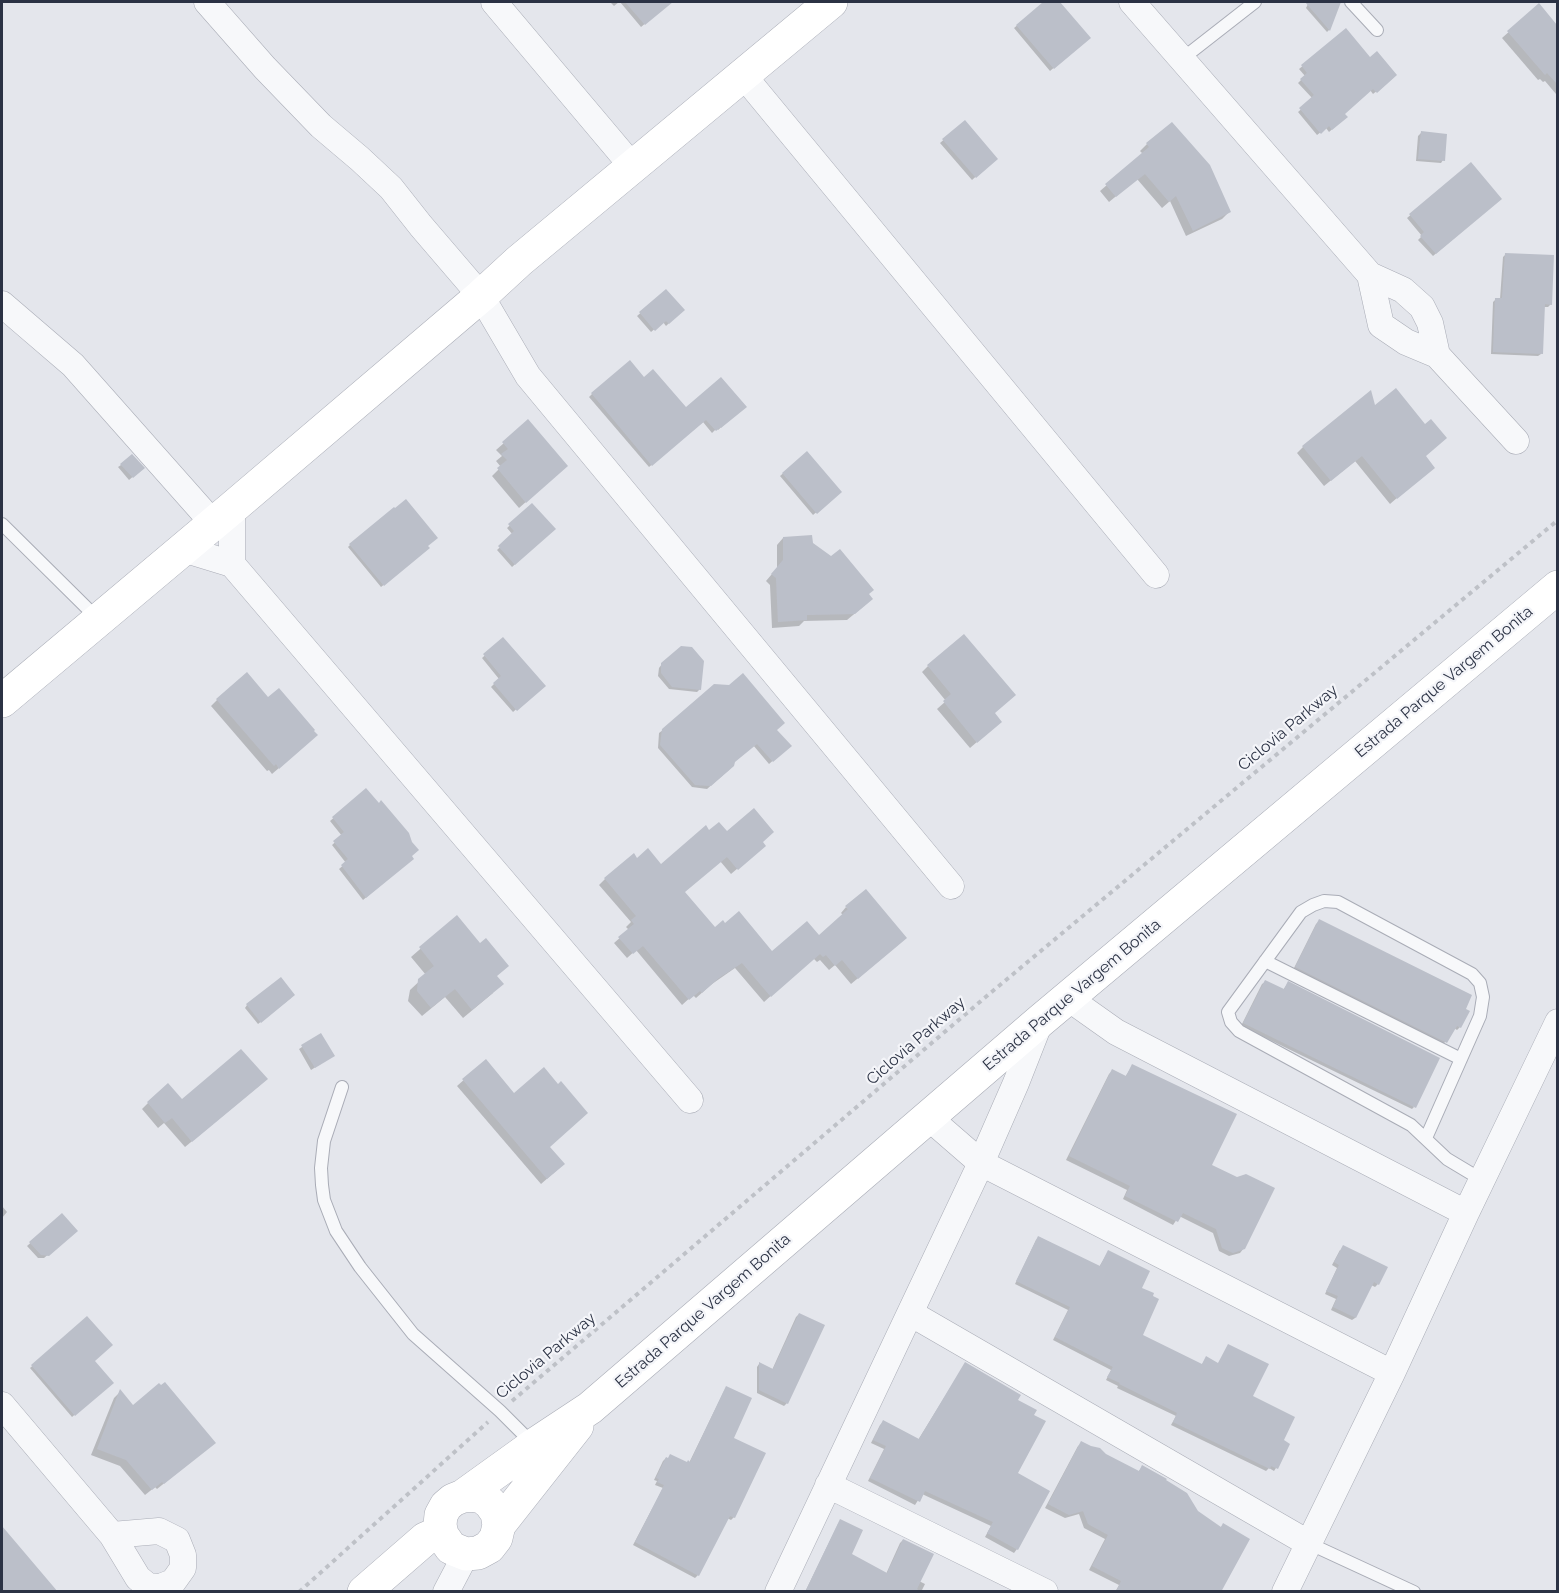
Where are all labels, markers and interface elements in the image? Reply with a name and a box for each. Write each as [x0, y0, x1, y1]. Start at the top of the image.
street label: Estrada Parque Vargem Bonita [1351, 602, 1537, 762]
street label: Ciclovia Parkway [1234, 681, 1342, 775]
street label: Estrada Parque Vargem Bonita [979, 915, 1165, 1075]
street label: Ciclovia Parkway [863, 993, 969, 1089]
street label: Estrada Parque Vargem Bonita [611, 1230, 795, 1392]
street label: Ciclovia Parkway [492, 1309, 600, 1403]

